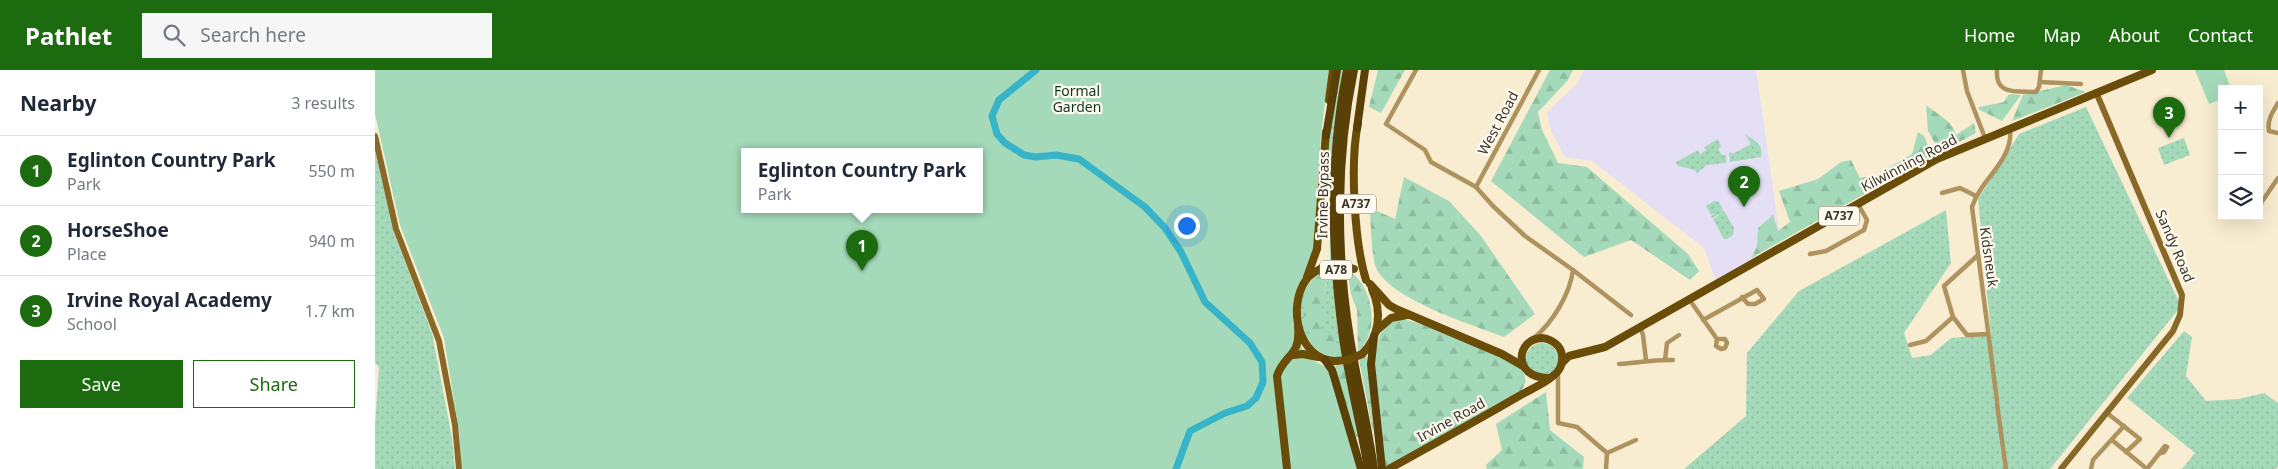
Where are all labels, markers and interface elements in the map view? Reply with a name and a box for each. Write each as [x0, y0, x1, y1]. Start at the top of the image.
search box [142, 13, 492, 58]
text: Pathlet [25, 19, 112, 52]
icon: search [160, 21, 188, 49]
text: Search here [200, 22, 306, 48]
text: Home [1964, 23, 2015, 47]
text: Map [2043, 23, 2081, 47]
text: About [2109, 23, 2160, 47]
text: Contact [2188, 23, 2253, 47]
park label: Formal Garden [1053, 81, 1101, 116]
map controls [2218, 85, 2263, 220]
button: + [2218, 85, 2263, 130]
street label: West Road [1473, 88, 1522, 158]
text: Nearby [20, 89, 96, 117]
text: 3 results [291, 92, 355, 114]
pin: 3 [2153, 97, 2185, 138]
street label: Kilwinning Road [1858, 129, 1960, 196]
button: − [2218, 130, 2263, 175]
text: Eglinton Country Park [67, 147, 276, 173]
popup [741, 148, 983, 213]
street label: Irvine Bypass [1312, 151, 1333, 239]
text: Eglinton Country Park [758, 157, 966, 183]
text: 1 [31, 160, 41, 182]
text: 550 m [308, 160, 355, 182]
pin: 2 [1728, 166, 1760, 207]
text: Park [67, 173, 101, 195]
button: layers [2218, 175, 2263, 220]
text: Park [758, 183, 792, 205]
road number: A737 [1336, 195, 1376, 214]
road number: A737 [1819, 206, 1859, 226]
street label: Sandy Road [2152, 207, 2199, 285]
your location [1174, 213, 1200, 239]
text: HorseShoe [67, 217, 169, 243]
street label: Kidsneuk [1976, 226, 2003, 289]
text: 2 [31, 230, 41, 252]
text: 940 m [308, 230, 355, 252]
pin: 1 [846, 230, 878, 271]
text: Place [67, 243, 107, 265]
road number: A78 [1320, 260, 1352, 280]
text: Irvine Royal Academy [67, 287, 272, 313]
text: 3 [31, 300, 41, 322]
text: 1.7 km [305, 300, 355, 322]
text: School [67, 313, 117, 335]
button: Save [20, 360, 183, 408]
button: Share [193, 360, 355, 408]
street label: Irvine Road [1413, 393, 1488, 446]

